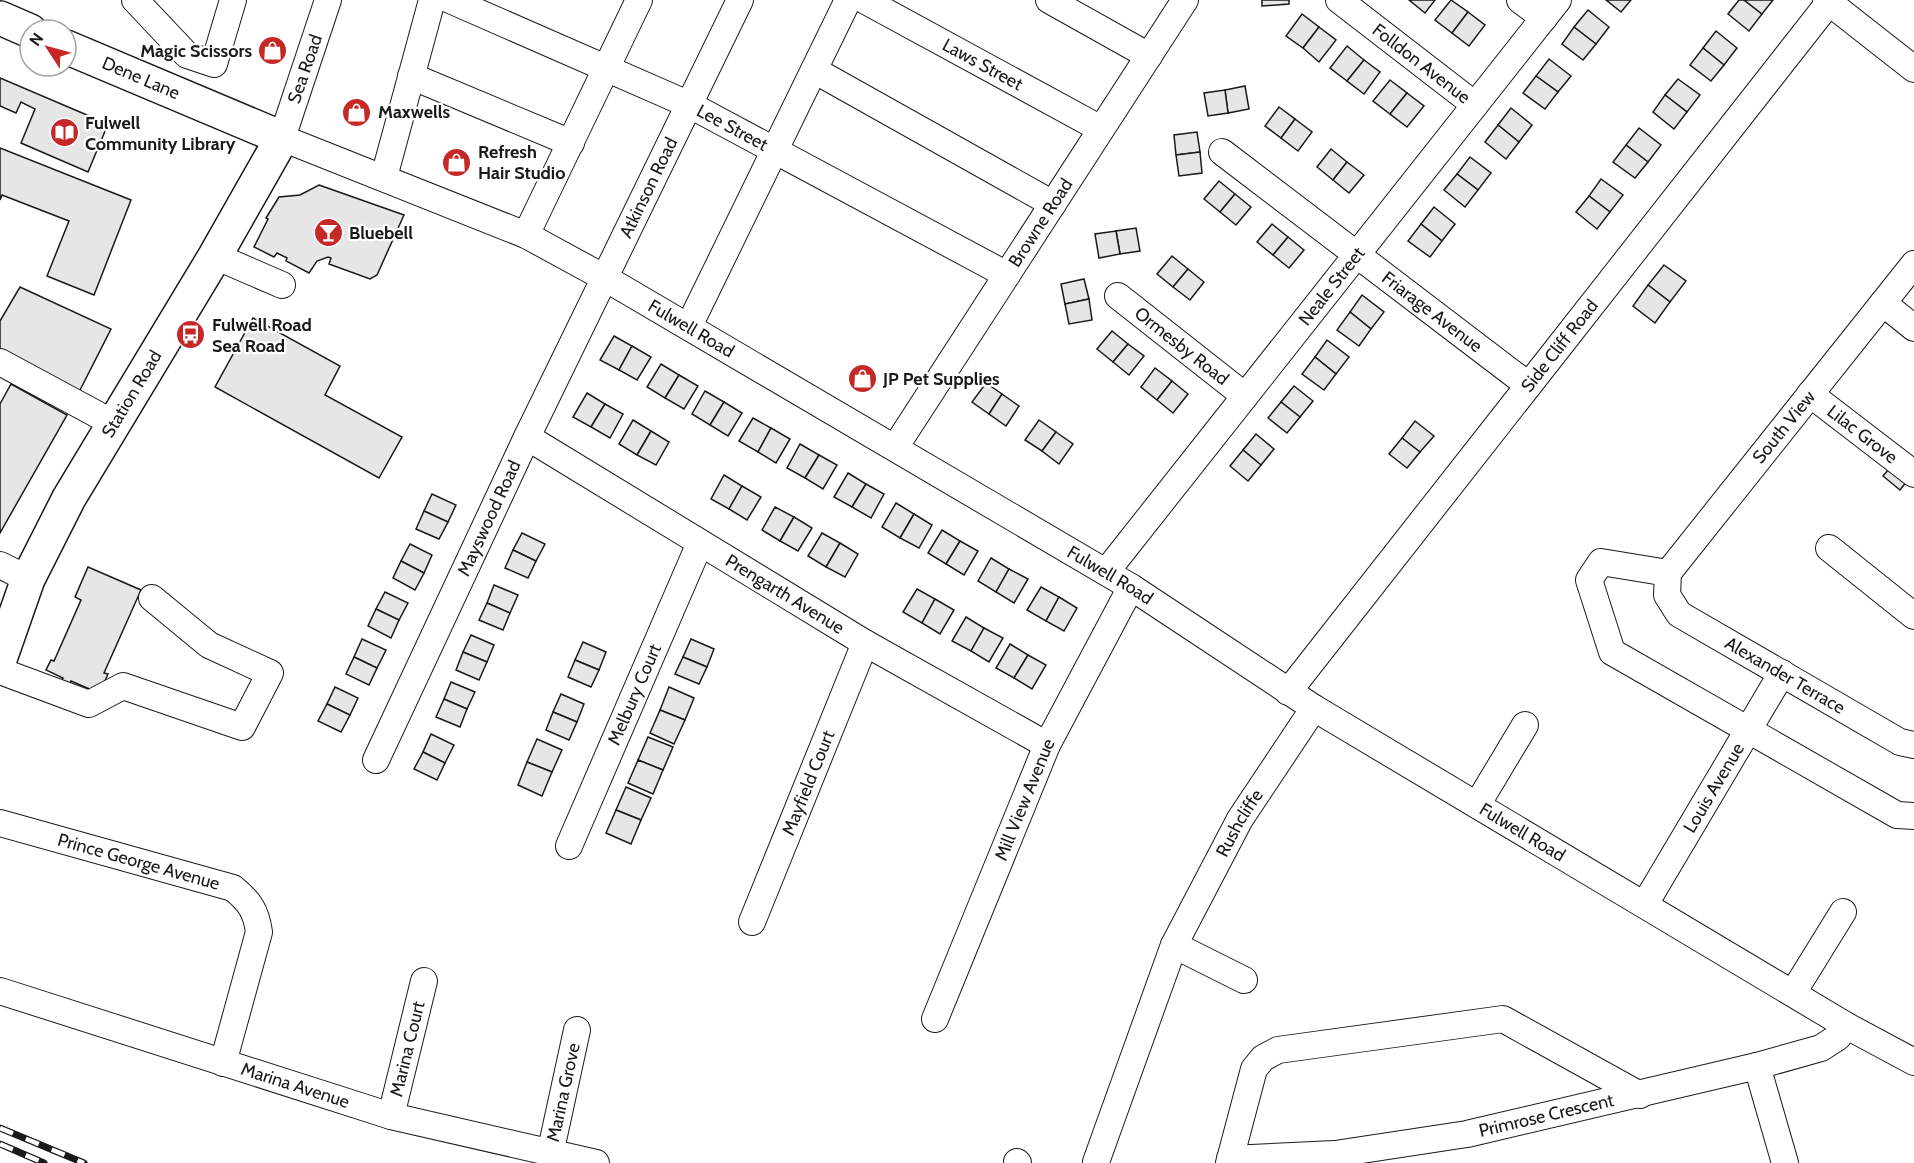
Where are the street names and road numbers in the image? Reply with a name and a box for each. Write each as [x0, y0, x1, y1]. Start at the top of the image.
street label: Folldon Avenue [1368, 19, 1475, 108]
street label: Sea Road [283, 32, 327, 106]
street label: Laws Street [939, 34, 1027, 95]
street label: Dene Lane [99, 52, 183, 104]
street label: Lee Street [693, 100, 772, 156]
street label: Atkinson Road [615, 134, 682, 242]
street label: Browne Road [1004, 174, 1077, 271]
street label: Neale Street [1294, 243, 1369, 330]
street label: Friarage Avenue [1378, 267, 1487, 357]
street label: Fulwell Road [644, 295, 738, 362]
street label: Side Cliff Road [1516, 295, 1603, 397]
street label: Ormesby Road [1130, 302, 1233, 390]
street label: Station Road [97, 346, 166, 442]
street label: South View [1748, 386, 1820, 468]
street label: Lilac Grove [1823, 400, 1902, 468]
street label: Mayswood Road [453, 457, 526, 579]
street label: Fulwell Road [1063, 541, 1157, 609]
street label: Prengarth Avenue [721, 550, 848, 639]
street label: Alexander Terrace [1721, 632, 1849, 719]
street label: Melbury Court [603, 641, 666, 749]
street label: Mayfield Court [777, 727, 839, 839]
street label: Mill View Avenue [990, 735, 1060, 864]
street label: Louis Avenue [1679, 739, 1749, 837]
street label: Rushcliffe [1211, 785, 1268, 861]
street label: Fulwell Road [1475, 798, 1569, 866]
street label: Prince George Avenue [55, 829, 222, 895]
street label: Marina Court [385, 999, 430, 1099]
street label: Marina Grove [542, 1041, 585, 1144]
street label: Marina Avenue [238, 1058, 352, 1113]
street label: Primrose Crescent [1477, 1089, 1616, 1142]

